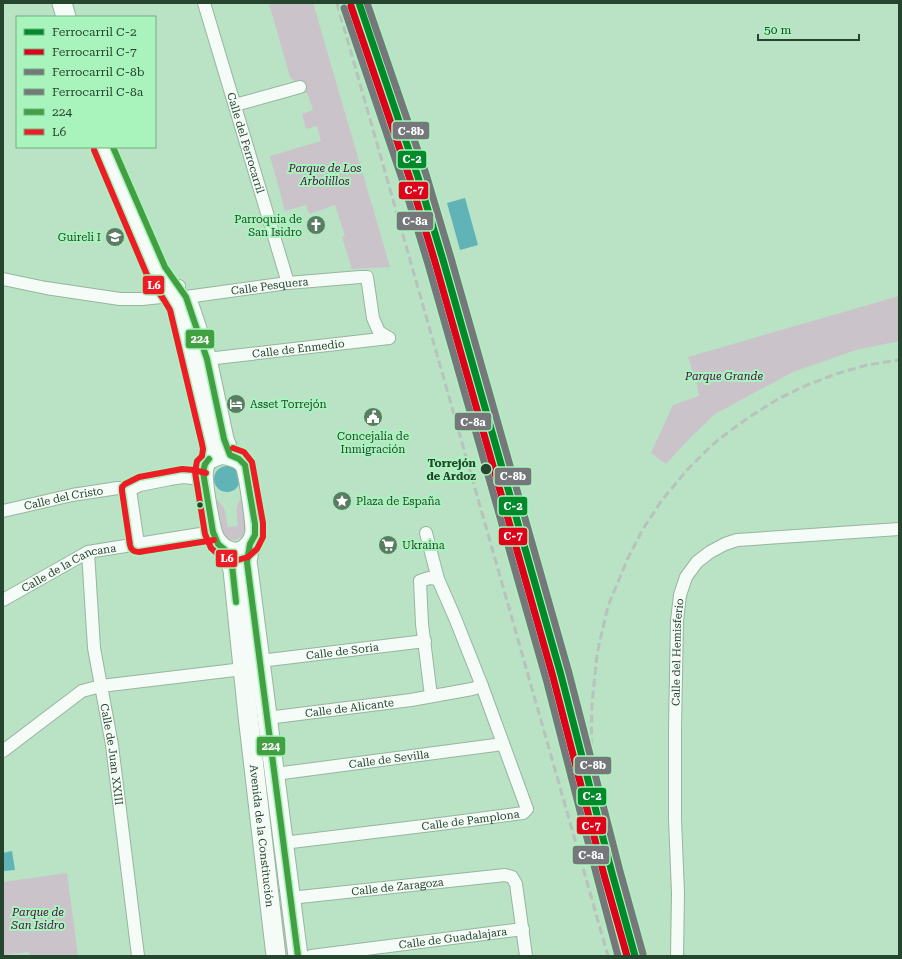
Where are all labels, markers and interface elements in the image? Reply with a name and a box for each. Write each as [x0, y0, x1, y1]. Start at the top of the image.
legend [16, 16, 156, 148]
scale bar [758, 16, 859, 42]
text: 50 m [764, 23, 791, 37]
text: Ferrocarril C-2 [52, 25, 137, 39]
text: Ferrocarril C-7 [52, 45, 137, 59]
text: Ferrocarril C-8b [52, 65, 145, 79]
text: Ferrocarril C-8a [52, 85, 144, 99]
street label: Calle del Ferrocarril [224, 91, 267, 196]
text: 224 [52, 105, 72, 119]
line badge: C-8b [392, 121, 430, 140]
text: L6 [52, 125, 66, 139]
text: C-8b [398, 125, 424, 138]
line badge: C-2 [397, 150, 427, 169]
text: C-2 [402, 153, 422, 166]
park label: Parque de Los Arbolillos [288, 162, 362, 188]
line badge: C-7 [398, 181, 429, 200]
text: C-7 [404, 184, 424, 197]
line badge: C-8a [396, 211, 434, 231]
place label: Parroquia de San Isidro [234, 213, 302, 239]
church icon: Parroquia de San Isidro [305, 214, 327, 236]
text: C-8a [402, 215, 428, 228]
school or university icon: Guireli I [104, 226, 126, 248]
place label: Guireli I [58, 231, 101, 244]
line badge: L6 [142, 275, 165, 295]
street label: Calle Pesquera [230, 275, 309, 298]
text: L6 [147, 279, 161, 292]
line badge: 224 [185, 329, 215, 349]
text: 224 [191, 333, 210, 346]
street label: Calle de Enmedio [251, 337, 346, 361]
park label: Parque Grande [684, 370, 763, 383]
hotel icon: Asset Torrejón [225, 393, 247, 415]
place label: Asset Torrejón [250, 398, 327, 411]
public building icon: Concejalía de Inmigración [362, 406, 384, 428]
line badge: C-8a [454, 412, 492, 431]
text: C-8a [460, 416, 486, 429]
place label: Concejalía de Inmigración [337, 430, 409, 456]
place label: Torrejón de Ardoz [426, 457, 477, 483]
marker: Torrejón de Ardoz [479, 462, 493, 476]
line badge: C-8b [494, 467, 532, 486]
text: C-8b [500, 470, 526, 483]
street label: Calle del Cristo [23, 484, 104, 513]
place icon: Plaza de España [331, 490, 353, 512]
place label: Plaza de España [356, 495, 441, 508]
line badge: C-2 [498, 496, 528, 516]
unlabelled marker [195, 500, 205, 510]
text: C-2 [503, 500, 523, 513]
line badge: C-7 [498, 527, 528, 546]
text: C-7 [503, 530, 523, 543]
supermarket icon: Ukraina [377, 534, 399, 556]
place label: Ukraina [402, 539, 445, 552]
street label: Calle de la Cancana [19, 542, 117, 595]
line badge: L6 [215, 549, 238, 568]
text: L6 [220, 552, 234, 565]
street label: Calle del Hemisferio [669, 597, 687, 706]
street label: Calle de Soria [305, 641, 380, 662]
street label: Calle de Alicante [304, 696, 395, 720]
street label: Calle de Juan XXIII [97, 702, 125, 806]
line badge: 224 [256, 736, 286, 756]
text: 224 [262, 740, 281, 753]
street label: Calle de Sevilla [348, 748, 430, 771]
line badge: C-8b [574, 756, 612, 775]
text: C-8b [580, 759, 606, 772]
street label: Avenida de la Constitución [247, 764, 276, 908]
line badge: C-2 [577, 787, 607, 806]
text: C-2 [582, 790, 602, 803]
street label: Calle de Pamplona [421, 808, 520, 833]
line badge: C-7 [576, 816, 607, 835]
text: C-7 [581, 820, 601, 833]
line badge: C-8a [572, 845, 610, 865]
text: C-8a [578, 849, 604, 862]
street label: Calle de Zaragoza [351, 876, 444, 898]
park label: Parque de San Isidro [10, 906, 65, 932]
street label: Calle de Guadalajara [398, 925, 508, 952]

